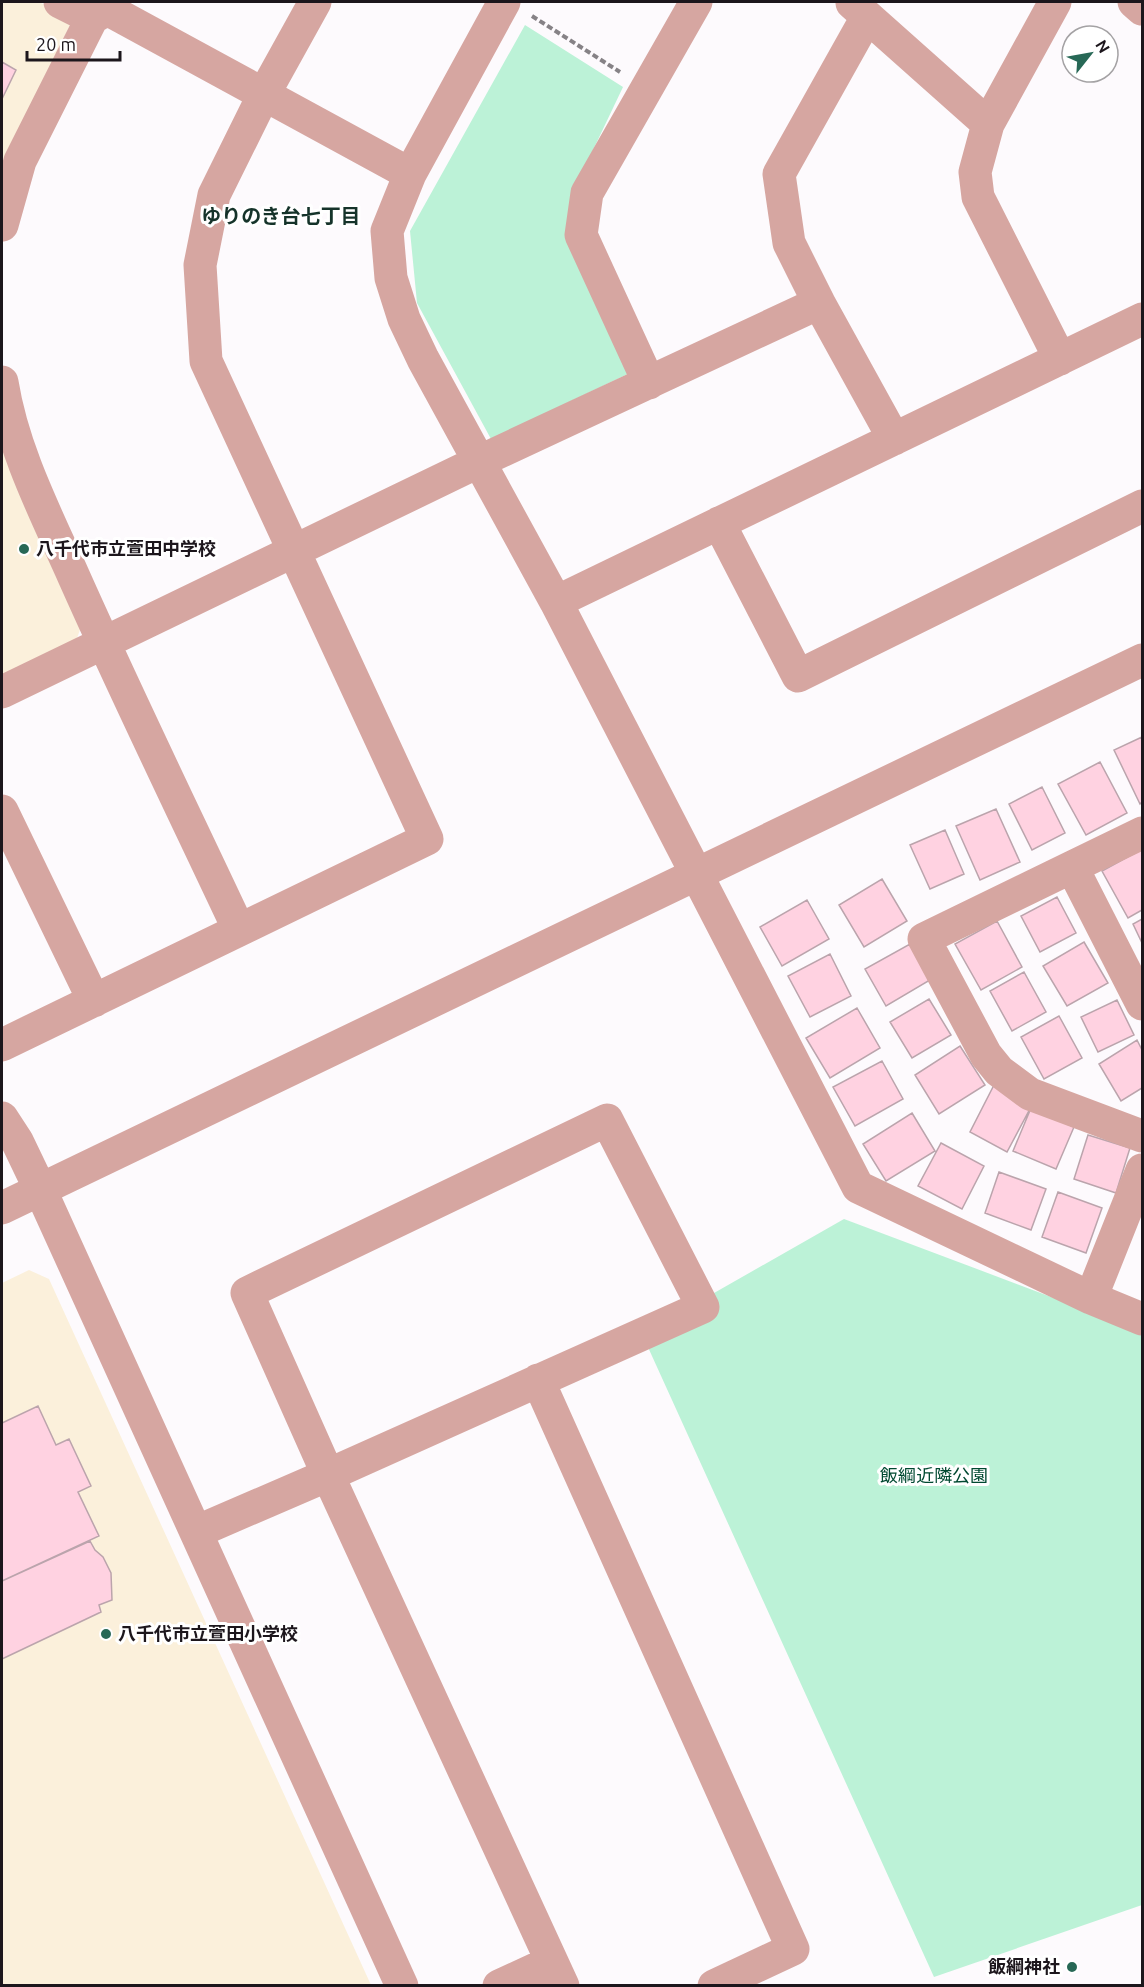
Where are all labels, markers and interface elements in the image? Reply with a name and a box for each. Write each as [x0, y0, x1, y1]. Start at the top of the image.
scale bar [27, 24, 120, 62]
north arrow [1060, 24, 1120, 84]
text: 20 m [36, 34, 76, 54]
text: N [1092, 37, 1114, 56]
district label: ゆりのき台七丁目 [201, 204, 361, 227]
place label: 八千代市立萱田中学校 [36, 538, 216, 558]
marker: 八千代市立萱田中学校 [17, 542, 31, 556]
park label: 飯綱近隣公園 [880, 1465, 988, 1485]
place label: 八千代市立萱田小学校 [118, 1623, 298, 1643]
marker: 八千代市立萱田小学校 [99, 1627, 113, 1641]
place label: 飯綱神社 [988, 1956, 1060, 1976]
marker: 飯綱神社 [1065, 1960, 1079, 1974]

